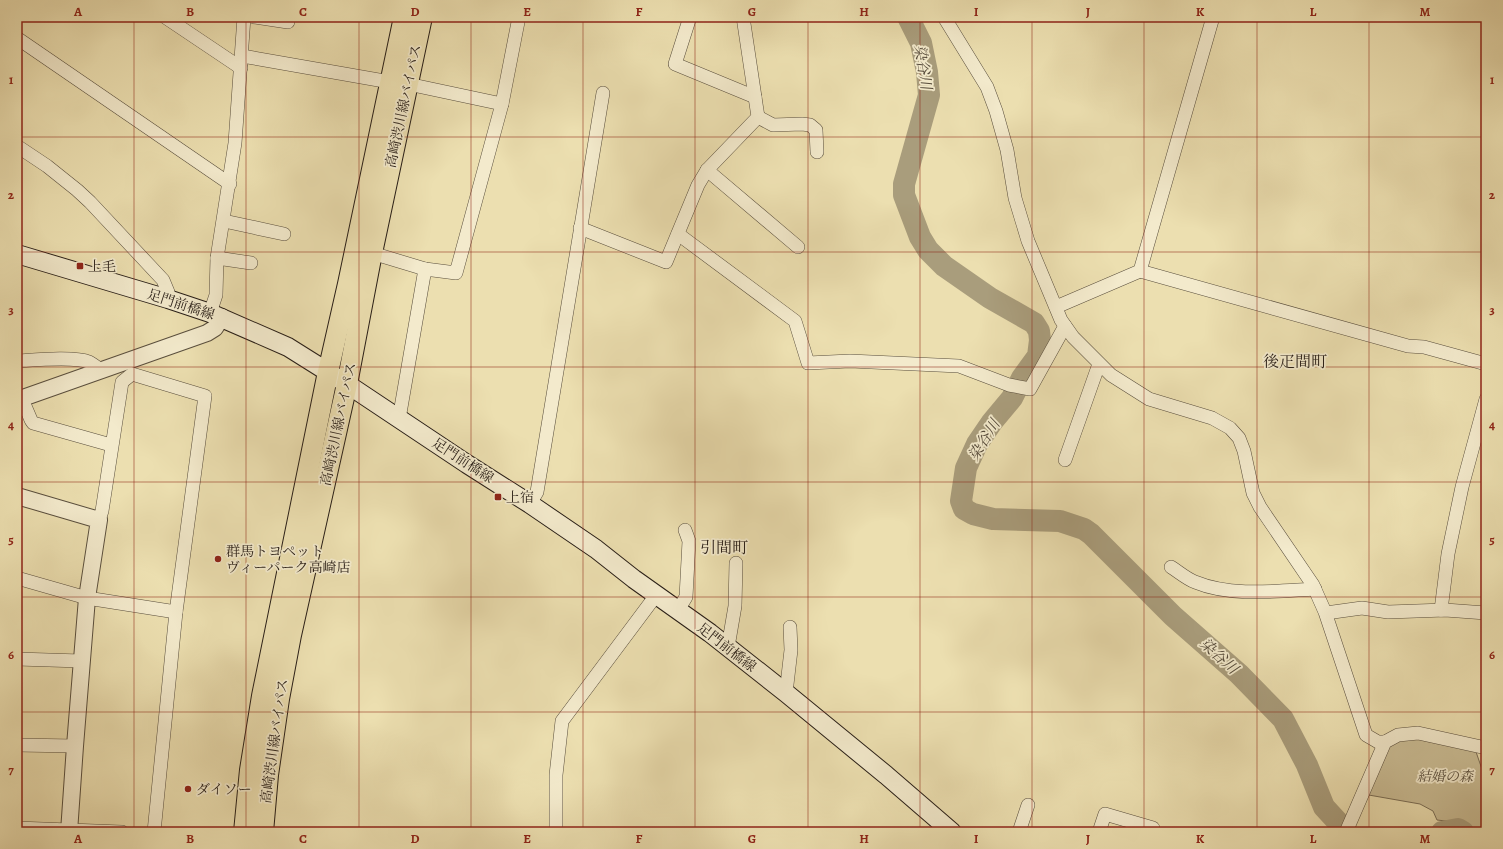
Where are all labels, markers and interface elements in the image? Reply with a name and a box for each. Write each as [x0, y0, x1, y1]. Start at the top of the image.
text: A [73, 3, 83, 20]
text: B [186, 3, 194, 20]
text: C [299, 3, 307, 20]
text: D [410, 3, 420, 20]
text: E [523, 3, 531, 20]
text: F [636, 3, 643, 20]
text: G [748, 3, 756, 20]
text: H [859, 3, 869, 20]
text: I [974, 3, 979, 20]
text: J [1086, 3, 1090, 20]
text: K [1196, 3, 1205, 20]
text: L [1310, 3, 1317, 20]
text: M [1420, 3, 1431, 20]
street label: 高崎渋川線バイパス [381, 43, 426, 170]
water label: 染谷川 [910, 43, 937, 93]
text: 1 [9, 71, 14, 88]
text: 1 [1490, 71, 1495, 88]
text: 2 [8, 186, 15, 203]
text: 2 [1489, 186, 1496, 203]
place label: 上毛 [88, 257, 116, 276]
marker: 上毛 [75, 261, 85, 271]
street label: 足門前橋線 [145, 285, 217, 324]
text: 3 [8, 301, 14, 318]
text: 3 [1489, 301, 1495, 318]
district label: 後疋間町 [1263, 351, 1327, 373]
street label: 高崎渋川線バイパス [316, 361, 361, 488]
water label: 染谷川 [964, 414, 1005, 464]
text: 4 [8, 416, 14, 433]
text: 4 [1489, 416, 1495, 433]
street label: 足門前橋線 [428, 433, 497, 487]
place label: 上宿 [506, 488, 534, 507]
marker: 上宿 [493, 492, 503, 502]
text: 5 [8, 531, 14, 548]
text: 5 [1489, 531, 1495, 548]
district label: 引間町 [700, 537, 748, 559]
place label: 群馬トヨペット ヴィーパーク高崎店 [226, 542, 350, 577]
marker: 群馬トヨペット ヴィーパーク高崎店 [213, 554, 223, 564]
street label: 足門前橋線 [693, 618, 760, 676]
water label: 染谷川 [1196, 634, 1244, 680]
text: 6 [8, 646, 14, 663]
text: 6 [1489, 646, 1495, 663]
street label: 高崎渋川線バイパス [256, 677, 293, 805]
text: 7 [8, 761, 14, 778]
text: 7 [1489, 761, 1495, 778]
park label: 結婚の森 [1417, 767, 1475, 786]
place label: ダイソー [196, 780, 252, 799]
marker: ダイソー [183, 784, 193, 794]
text: A [73, 830, 83, 847]
text: B [186, 830, 194, 847]
text: C [299, 830, 307, 847]
text: D [410, 830, 420, 847]
text: E [523, 830, 531, 847]
text: F [636, 830, 643, 847]
text: G [748, 830, 756, 847]
text: H [859, 830, 869, 847]
text: I [974, 830, 979, 847]
text: J [1086, 830, 1090, 847]
text: K [1196, 830, 1205, 847]
text: L [1310, 830, 1317, 847]
text: M [1420, 830, 1431, 847]

